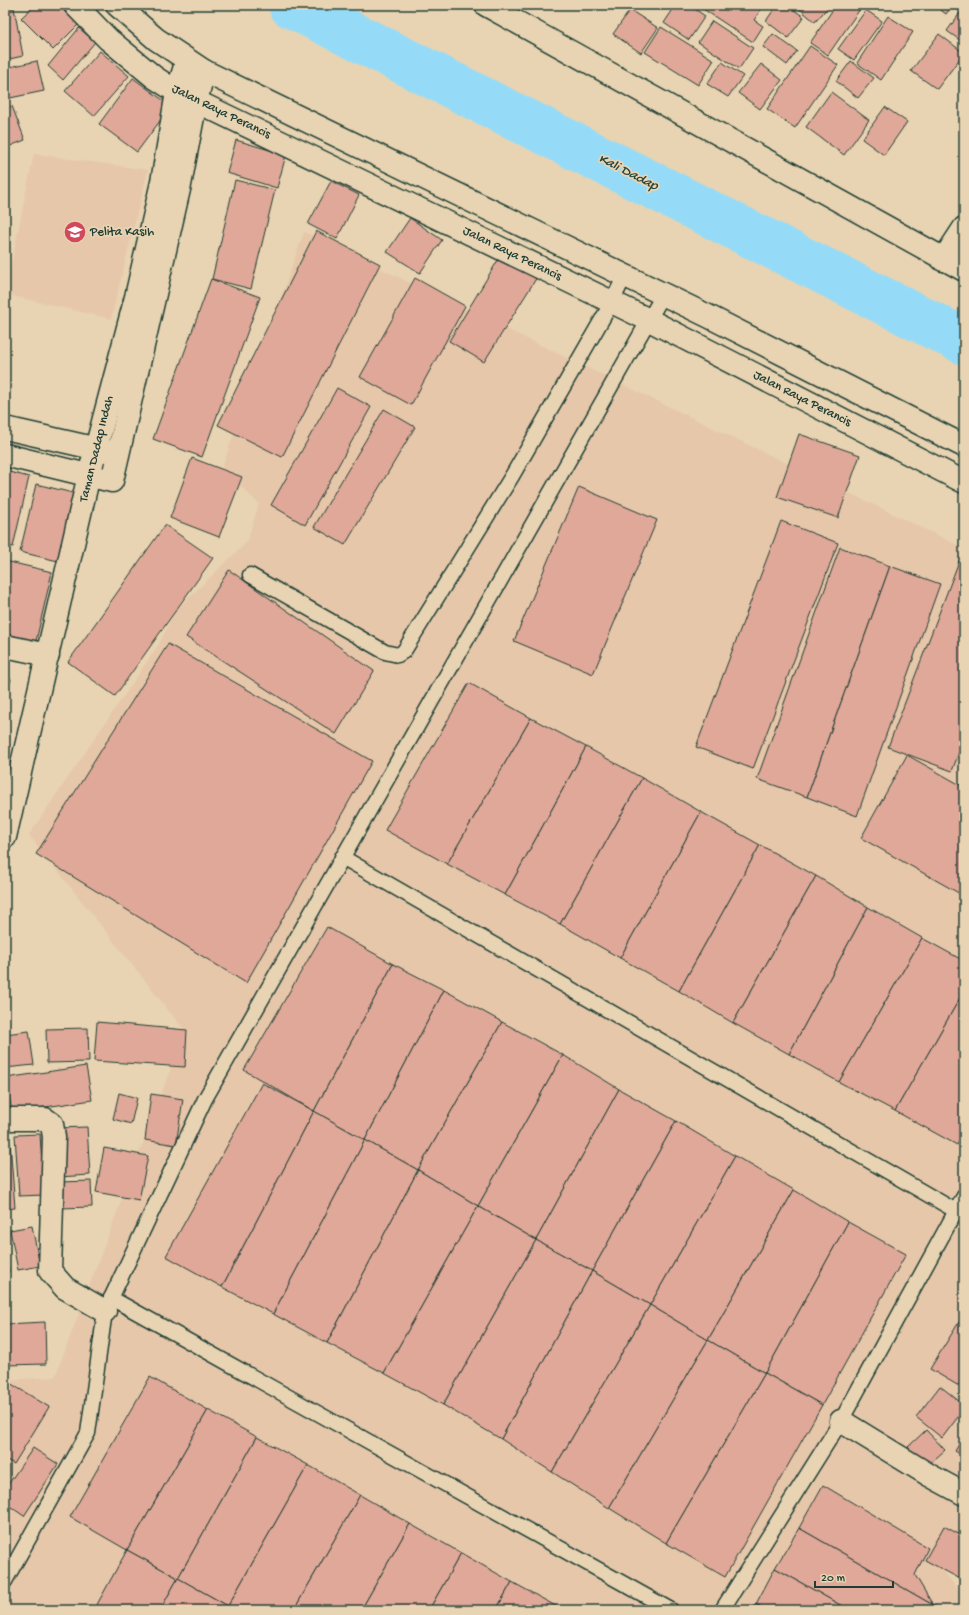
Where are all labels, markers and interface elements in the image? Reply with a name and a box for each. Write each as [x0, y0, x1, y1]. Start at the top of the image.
street label: Jalan Raya Perancis [169, 82, 274, 143]
water label: Kali Dadap [595, 151, 662, 196]
school or university icon: Pelita Kasih [62, 219, 88, 245]
street label: Jalan Raya Perancis [460, 224, 565, 285]
place label: Pelita Kasih [89, 225, 154, 240]
street label: Jalan Raya Perancis [750, 368, 855, 431]
street label: Taman Dadap Indah [76, 394, 117, 505]
scale bar [815, 1563, 893, 1589]
text: 20 m [821, 1572, 846, 1586]

